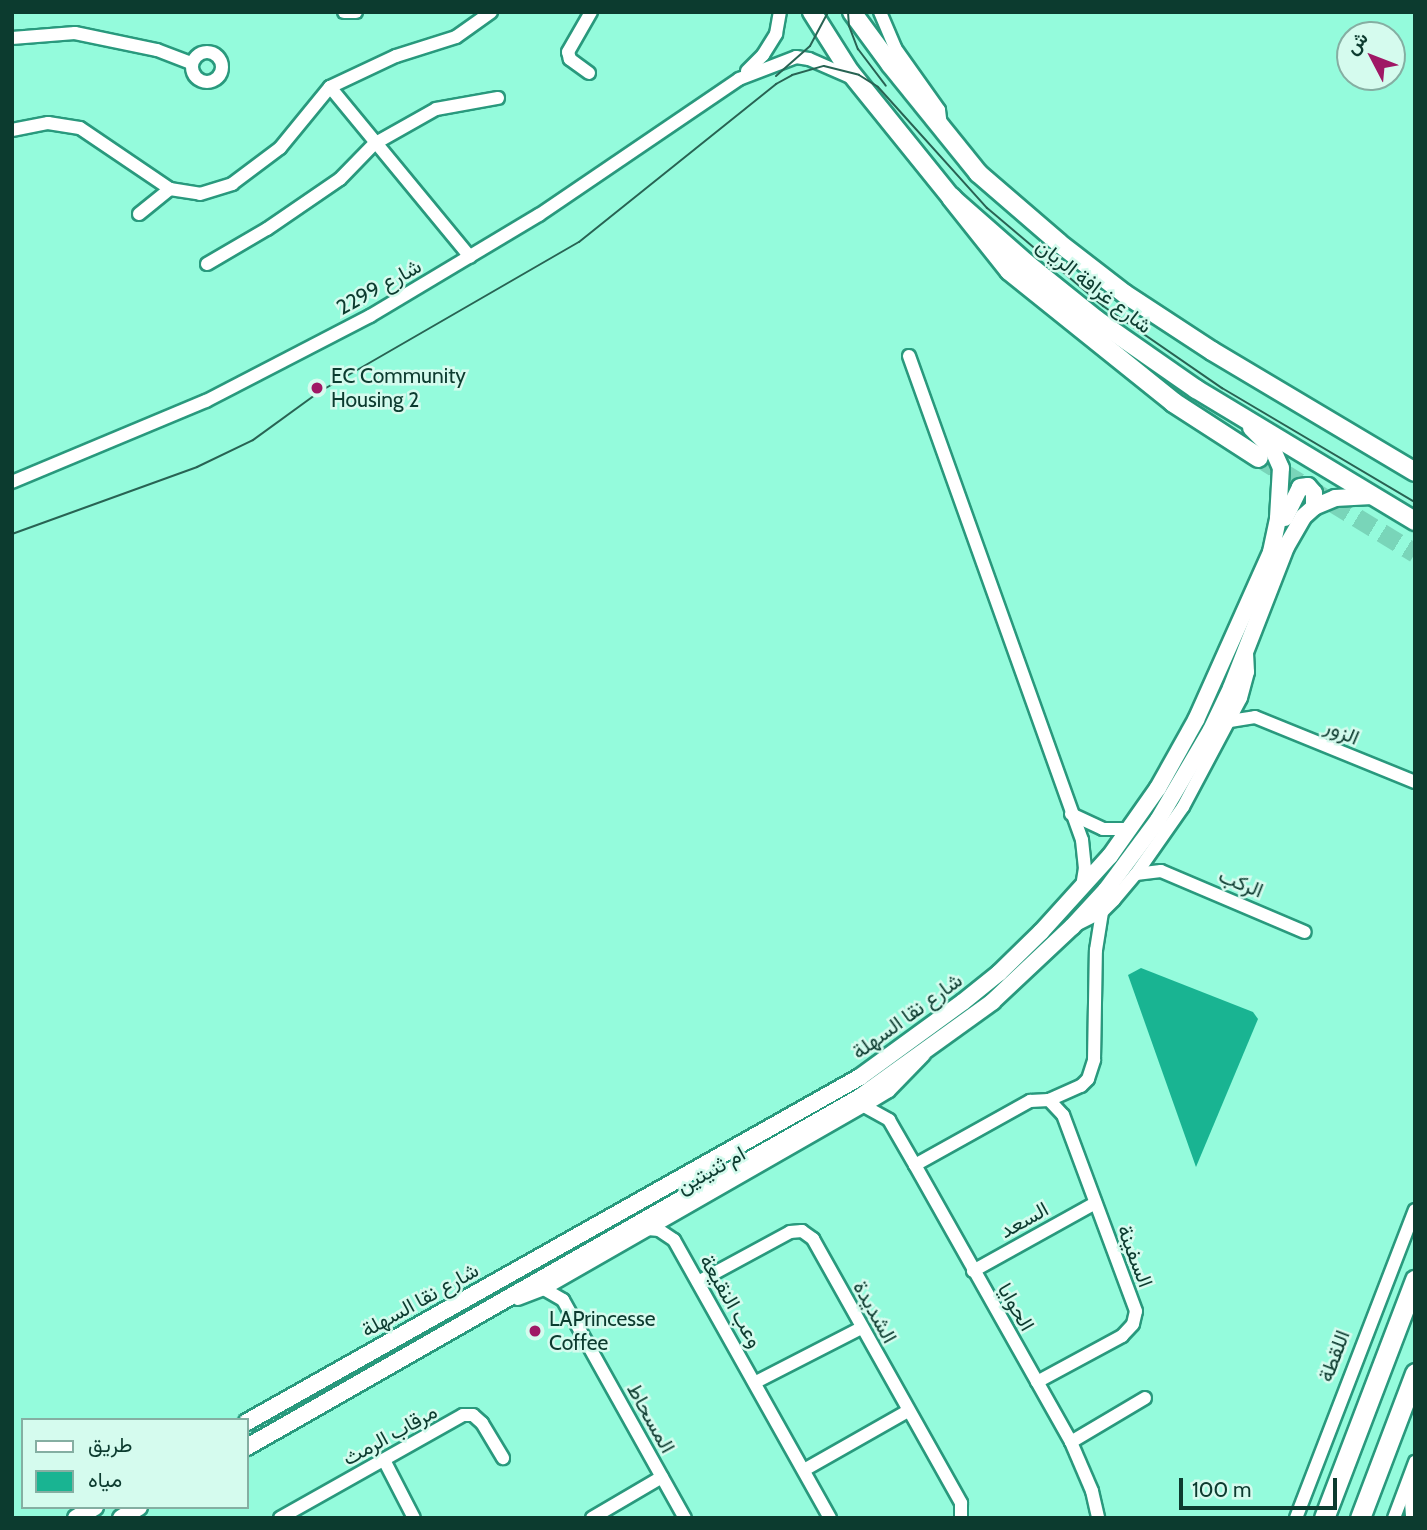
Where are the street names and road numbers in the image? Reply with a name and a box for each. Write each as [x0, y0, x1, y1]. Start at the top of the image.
street label: شارع غرافة الريان [1031, 233, 1157, 339]
street label: شارع 2299 [332, 253, 426, 321]
street label: الزور [1321, 714, 1363, 750]
street label: الركب [1215, 863, 1267, 903]
street label: شارع نقا السهلة [847, 968, 967, 1064]
street label: ام ثنيتين [672, 1141, 750, 1199]
street label: السعد [995, 1196, 1053, 1244]
street label: السفينة [1112, 1221, 1158, 1291]
street label: وعب النقيعة [694, 1250, 768, 1352]
street label: شارع نقا السهلة [357, 1257, 483, 1343]
street label: الشديدة [848, 1276, 902, 1348]
street label: الحوايا [992, 1278, 1040, 1336]
street label: اللقطة [1313, 1327, 1355, 1385]
street label: المسحاط [622, 1379, 680, 1457]
street label: مرقاب الرمث [338, 1399, 442, 1471]

